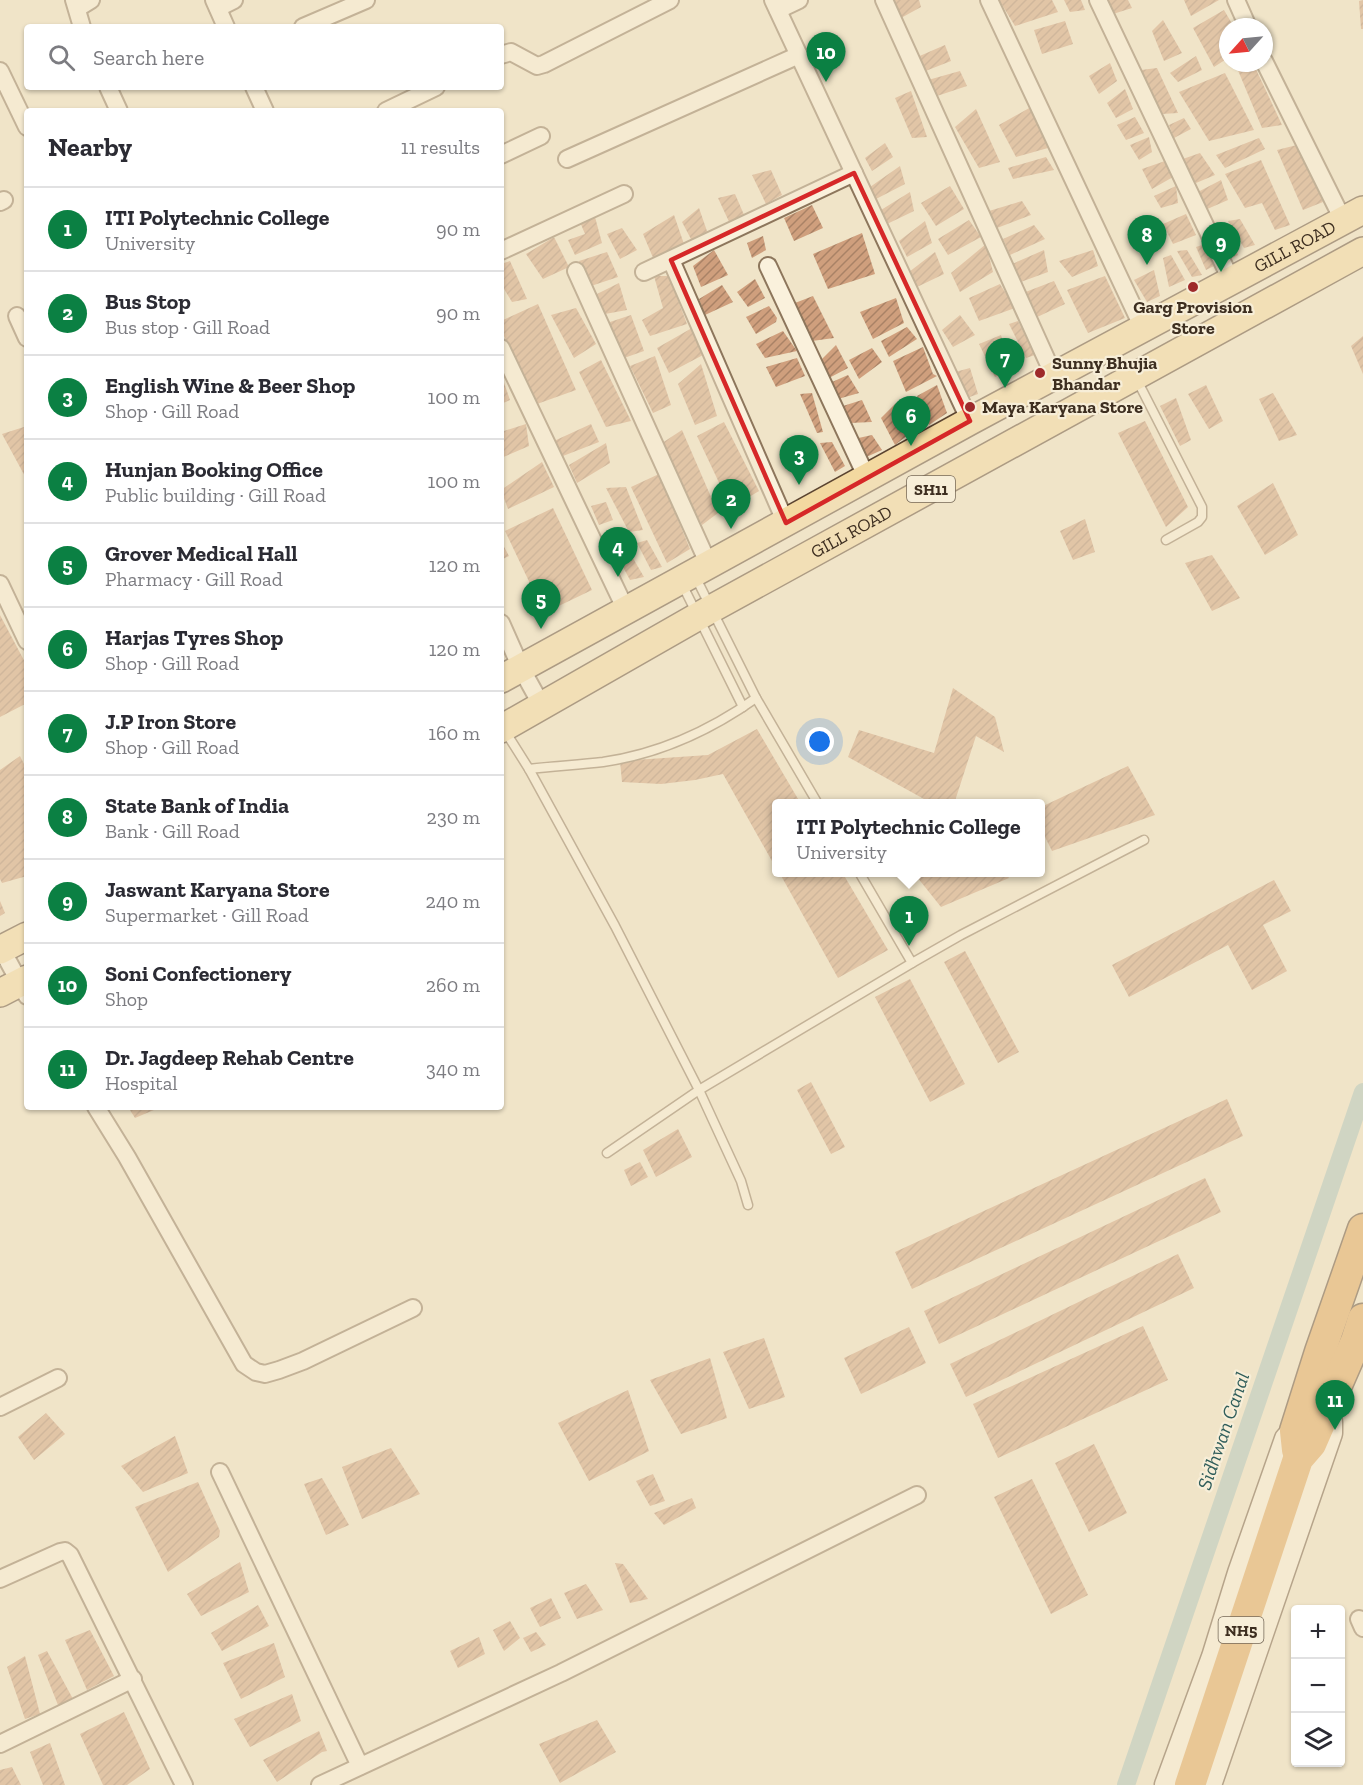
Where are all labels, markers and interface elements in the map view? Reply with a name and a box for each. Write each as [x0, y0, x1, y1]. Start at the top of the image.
north arrow [1219, 18, 1273, 72]
search box [24, 24, 504, 90]
pin: 10 [806, 32, 846, 82]
icon: search [45, 41, 78, 74]
text: Search here [93, 44, 204, 71]
text: Nearby [48, 131, 132, 163]
text: 11 results [401, 135, 480, 159]
text: ITI Polytechnic College [105, 204, 329, 231]
pin: 8 [1128, 216, 1166, 265]
street label: GILL ROAD [1250, 216, 1339, 277]
text: 1 [63, 217, 72, 241]
text: 90 m [436, 217, 480, 241]
pin: 9 [1202, 222, 1240, 272]
text: University [105, 231, 195, 255]
marker: Garg Provision Store [1186, 280, 1200, 294]
text: Bus Stop [105, 288, 191, 315]
place label: Garg Provision Store [1133, 296, 1253, 339]
text: 2 [62, 301, 73, 325]
text: 90 m [436, 301, 480, 325]
text: Bus stop · Gill Road [105, 315, 270, 339]
pin: 7 [986, 338, 1024, 388]
place label: Sunny Bhujia Bhandar [1052, 352, 1157, 395]
marker: Sunny Bhujia Bhandar [1033, 366, 1047, 380]
text: English Wine & Beer Shop [105, 372, 355, 399]
text: 3 [62, 385, 73, 409]
text: 100 m [427, 385, 480, 409]
pin: 6 [892, 396, 930, 446]
place label: Maya Karyana Store [982, 396, 1143, 418]
text: Shop · Gill Road [105, 399, 239, 423]
marker: Maya Karyana Store [963, 400, 977, 414]
pin: 3 [780, 436, 818, 485]
text: Hunjan Booking Office [105, 456, 323, 483]
text: 4 [62, 469, 73, 493]
text: 100 m [427, 469, 480, 493]
road number: SH11 [907, 476, 955, 502]
pin: 2 [712, 480, 750, 529]
text: Public building · Gill Road [105, 483, 326, 507]
street label: GILL ROAD [807, 501, 896, 563]
pin: 4 [598, 528, 638, 577]
text: Grover Medical Hall [105, 540, 297, 567]
text: 5 [62, 553, 73, 577]
text: 120 m [429, 553, 480, 577]
text: Pharmacy · Gill Road [105, 567, 283, 591]
pin: 5 [522, 580, 560, 629]
text: Harjas Tyres Shop [105, 624, 283, 651]
text: 6 [62, 637, 73, 661]
text: 120 m [429, 637, 480, 661]
text: Shop · Gill Road [105, 651, 239, 675]
text: J.P Iron Store [105, 708, 236, 735]
text: 7 [63, 721, 72, 745]
text: 160 m [428, 721, 480, 745]
your location [805, 727, 834, 756]
text: Shop · Gill Road [105, 735, 239, 759]
text: State Bank of India [105, 792, 289, 819]
popup [772, 799, 1045, 877]
text: 8 [62, 805, 73, 829]
text: 230 m [427, 805, 480, 829]
text: ITI Polytechnic College [796, 813, 1021, 840]
text: Bank · Gill Road [105, 819, 240, 843]
text: University [796, 840, 887, 864]
text: Jaswant Karyana Store [105, 876, 330, 903]
text: 9 [62, 889, 73, 913]
text: 240 m [426, 889, 480, 913]
pin: 1 [890, 896, 928, 946]
text: Supermarket · Gill Road [105, 903, 309, 927]
text: Soni Confectionery [105, 960, 292, 987]
text: 10 [58, 973, 77, 997]
text: 260 m [426, 973, 480, 997]
text: Shop [105, 987, 148, 1011]
text: Dr. Jagdeep Rehab Centre [105, 1044, 354, 1071]
text: 11 [59, 1057, 76, 1081]
text: 340 m [426, 1057, 480, 1081]
text: Hospital [105, 1071, 178, 1095]
water label: Sidhwan Canal [1192, 1369, 1254, 1493]
pin: 11 [1316, 1380, 1354, 1430]
map controls [1291, 1605, 1345, 1767]
button: + [1291, 1605, 1345, 1659]
road number: NH5 [1218, 1617, 1264, 1643]
button: − [1291, 1659, 1345, 1713]
button: layers [1291, 1713, 1345, 1767]

